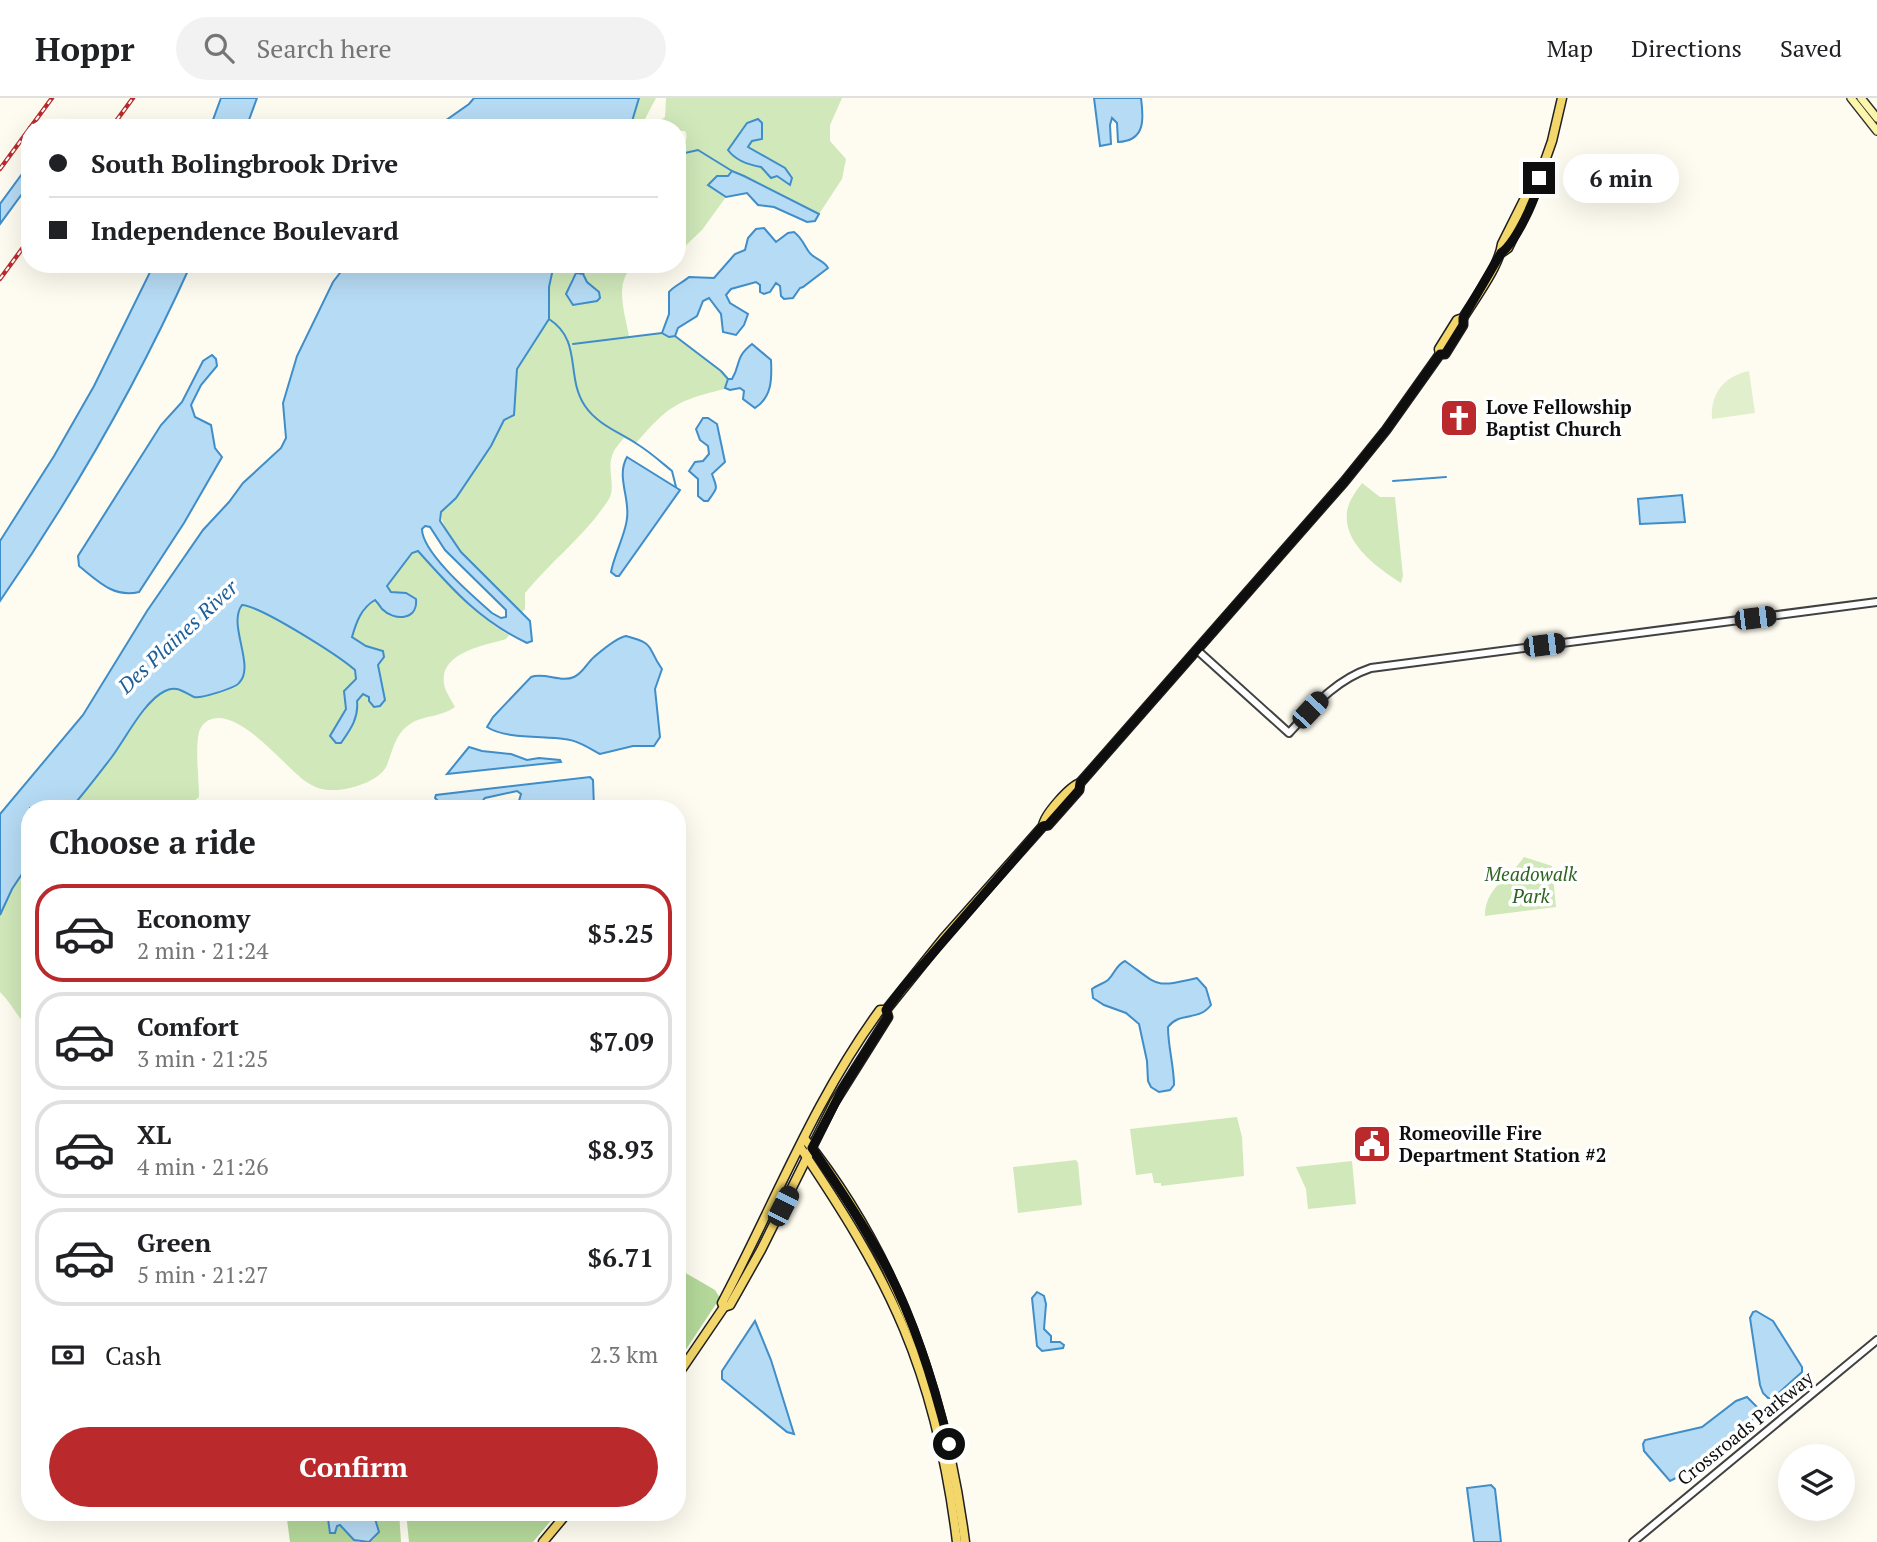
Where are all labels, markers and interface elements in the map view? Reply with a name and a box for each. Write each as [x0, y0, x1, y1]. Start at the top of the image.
search box [176, 17, 666, 80]
text: Hoppr [35, 27, 134, 70]
icon: search [200, 29, 238, 67]
text: Search here [256, 31, 392, 65]
text: Map [1547, 32, 1593, 64]
text: Directions [1631, 32, 1742, 64]
text: Saved [1780, 32, 1842, 64]
text: South Bolingbrook Drive [91, 146, 398, 180]
callout: 6 min [1564, 154, 1679, 202]
route end [1523, 162, 1555, 194]
text: 6 min [1590, 163, 1652, 194]
text: Independence Boulevard [91, 213, 399, 247]
place label: Love Fellowship Baptist Church [1486, 394, 1632, 441]
church icon: Love Fellowship Baptist Church [1438, 397, 1480, 439]
water label: Des Plaines River [111, 573, 244, 700]
car [1733, 605, 1778, 631]
car [1522, 632, 1567, 658]
car [1288, 687, 1333, 733]
text: Choose a ride [49, 821, 256, 863]
park label: Meadowalk Park [1484, 861, 1578, 908]
text: Economy [137, 901, 250, 935]
icon: car [53, 902, 116, 965]
text: $5.25 [588, 916, 654, 950]
text: 2 min · 21:24 [137, 935, 269, 966]
text: Comfort [137, 1009, 239, 1043]
icon: car [53, 1010, 116, 1073]
text: $7.09 [589, 1024, 654, 1058]
text: 3 min · 21:25 [137, 1043, 269, 1074]
text: XL [137, 1117, 171, 1151]
icon: car [53, 1118, 116, 1181]
place label: Romeoville Fire Department Station #2 [1399, 1120, 1607, 1167]
public building icon: Romeoville Fire Department Station #2 [1351, 1123, 1393, 1165]
text: $8.93 [588, 1132, 654, 1166]
text: 4 min · 21:26 [137, 1151, 269, 1182]
car [765, 1183, 802, 1229]
text: Green [137, 1225, 211, 1259]
icon: car [53, 1226, 116, 1289]
text: $6.71 [588, 1240, 654, 1274]
text: 5 min · 21:27 [137, 1259, 269, 1290]
icon: cash [49, 1336, 87, 1374]
text: Cash [105, 1338, 161, 1372]
text: 2.3 km [590, 1339, 658, 1370]
street label: Crossroads Parkway [1671, 1365, 1818, 1490]
button: Confirm [49, 1427, 658, 1507]
route start [933, 1428, 965, 1460]
map controls [1778, 1444, 1855, 1521]
button: layers [1778, 1444, 1855, 1521]

